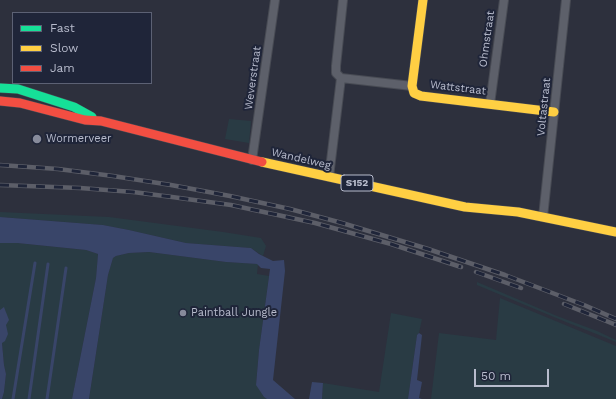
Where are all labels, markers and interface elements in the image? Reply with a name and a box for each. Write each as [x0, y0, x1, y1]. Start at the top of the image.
street label: Ohmstraat [476, 10, 498, 68]
legend [12, 12, 152, 84]
text: Fast [50, 21, 75, 35]
text: Slow [50, 41, 78, 55]
street label: Weverstraat [242, 45, 264, 111]
text: Jam [50, 61, 75, 75]
street label: Voltastraat [534, 77, 554, 137]
street label: Wattstraat [429, 78, 487, 98]
place label: Wormerveer [46, 132, 112, 146]
marker: Wormerveer [31, 133, 43, 145]
street label: Wandelweg [270, 146, 332, 172]
road number: S152 [341, 175, 373, 191]
place label: Paintball Jungle [191, 306, 277, 320]
marker: Paintball Jungle [178, 308, 188, 318]
scale bar [476, 361, 551, 387]
text: 50 m [481, 369, 511, 383]

